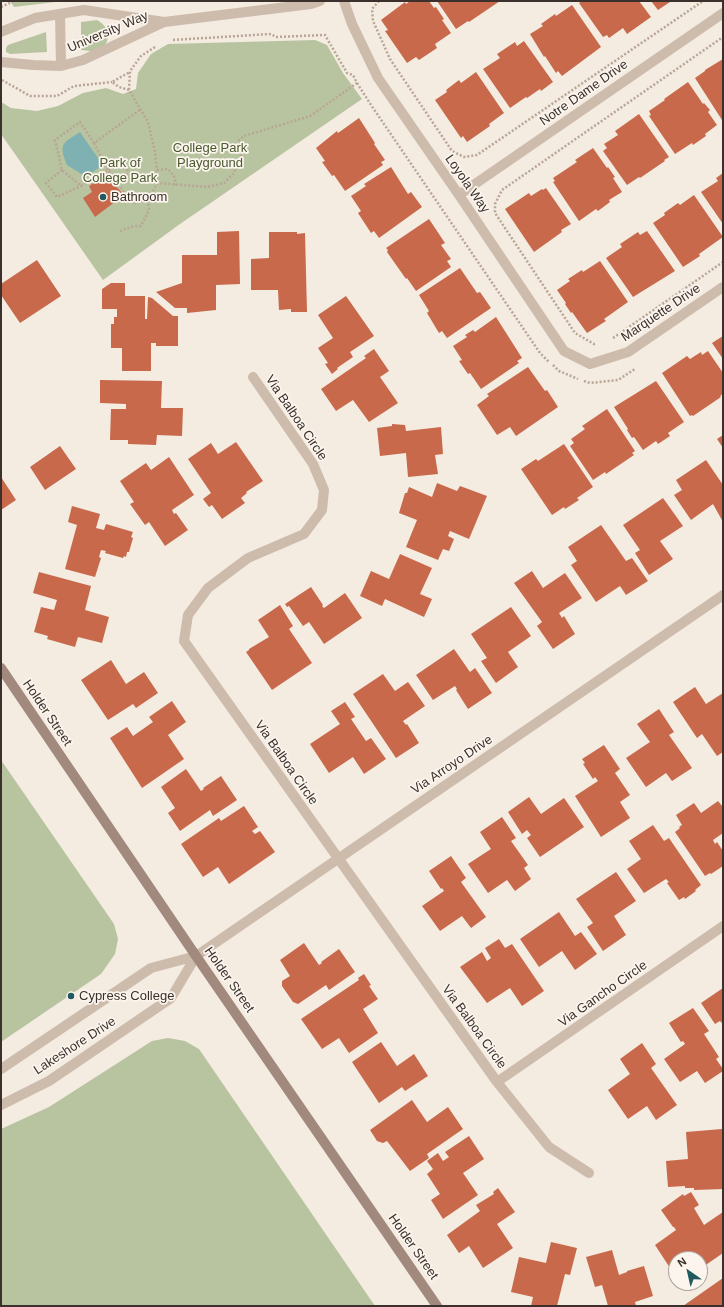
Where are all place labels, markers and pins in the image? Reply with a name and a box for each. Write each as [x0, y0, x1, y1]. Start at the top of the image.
place label: Bathroom [111, 189, 167, 205]
marker: Bathroom [98, 192, 108, 202]
place label: Cypress College [79, 988, 174, 1004]
marker: Cypress College [66, 991, 76, 1001]

